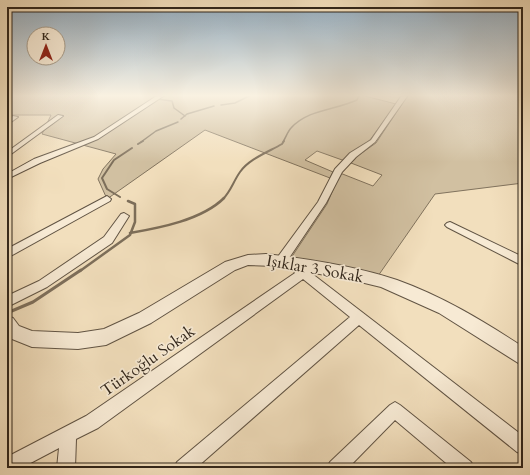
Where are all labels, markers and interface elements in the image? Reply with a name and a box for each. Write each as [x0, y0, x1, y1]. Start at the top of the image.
north arrow [26, 26, 66, 66]
text: K [42, 29, 51, 44]
street label: Işıklar 3 Sokak [265, 250, 366, 288]
street label: Türkoğlu Sokak [96, 320, 200, 402]

